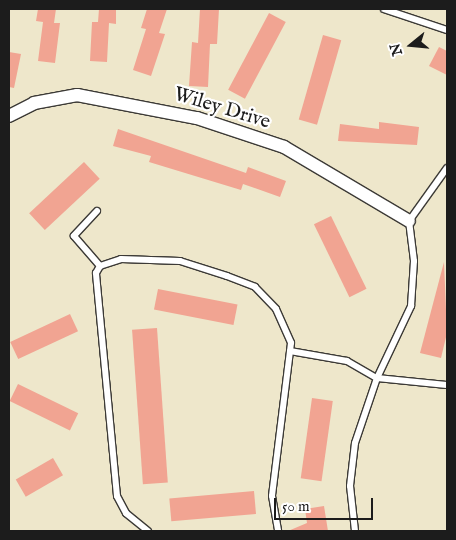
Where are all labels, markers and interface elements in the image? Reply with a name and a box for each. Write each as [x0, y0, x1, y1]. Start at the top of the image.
north arrow [386, 20, 436, 70]
text: N [386, 41, 407, 58]
street label: Wiley Drive [171, 82, 273, 134]
scale bar [276, 488, 375, 520]
text: 50 m [282, 497, 310, 516]

